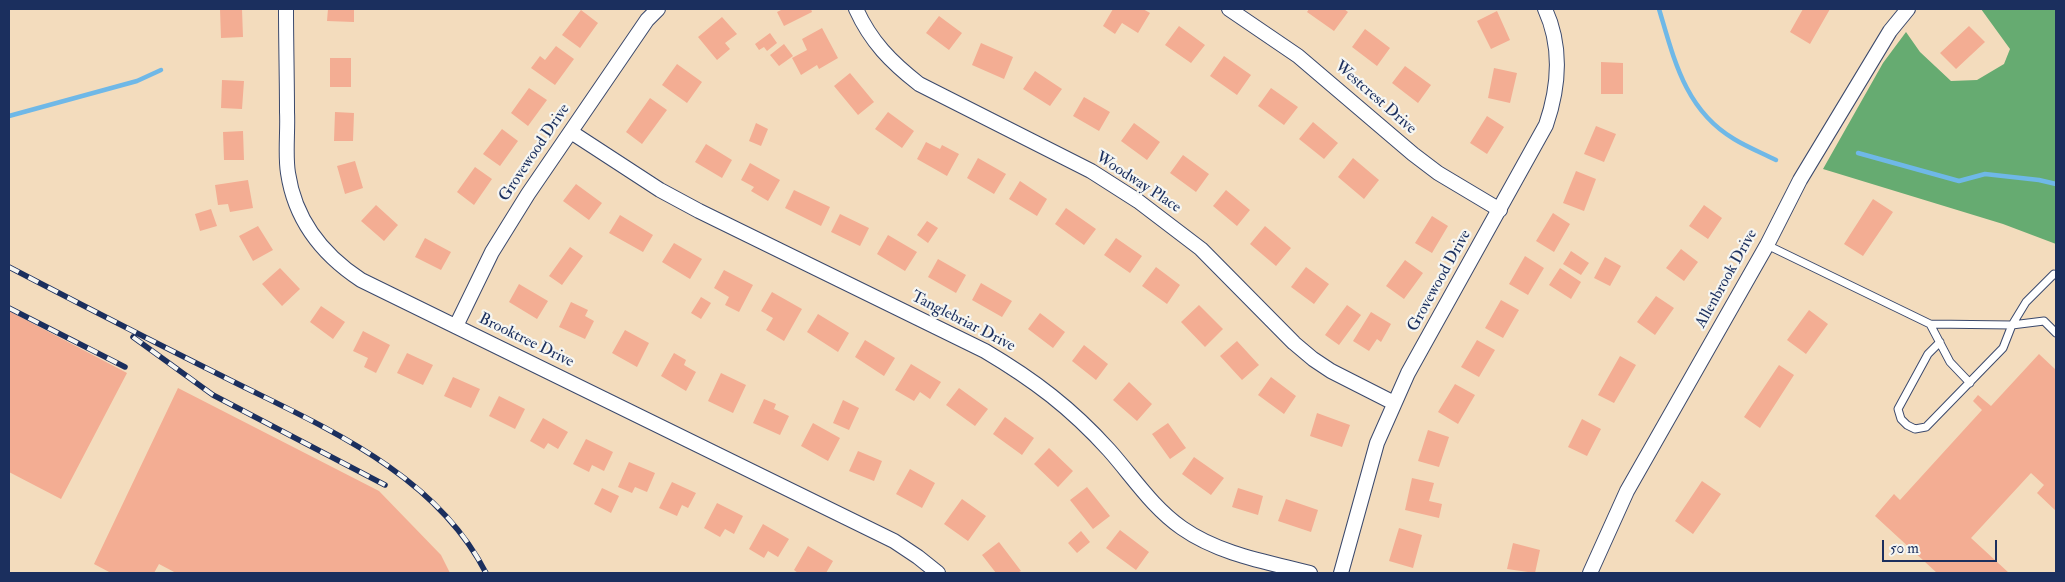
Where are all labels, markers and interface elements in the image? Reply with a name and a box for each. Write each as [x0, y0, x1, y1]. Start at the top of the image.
street label: Westcrest Drive [1330, 57, 1420, 139]
street label: Grovewood Drive [495, 101, 575, 205]
street label: Woodway Place [1092, 148, 1184, 218]
street label: Allenbrook Drive [1692, 226, 1762, 332]
street label: Grovewood Drive [1404, 227, 1476, 335]
street label: Tanglebriar Drive [908, 288, 1018, 356]
street label: Brooktree Drive [475, 310, 577, 372]
scale bar [1885, 530, 2000, 562]
text: 50 m [1890, 539, 1919, 558]

